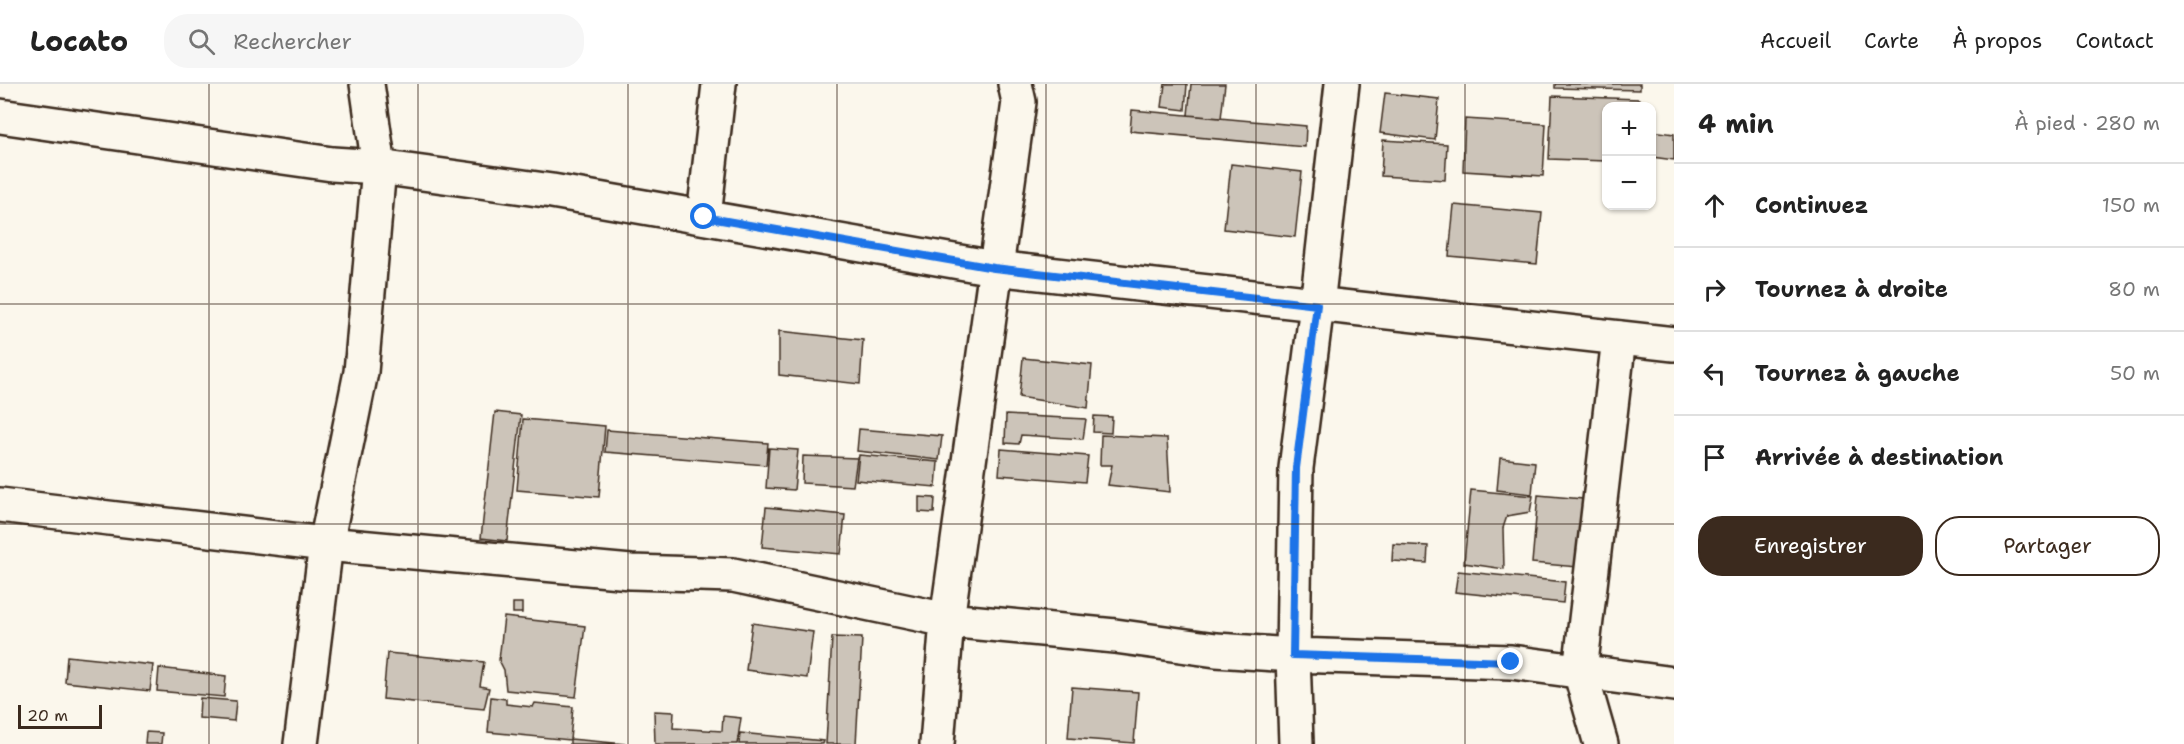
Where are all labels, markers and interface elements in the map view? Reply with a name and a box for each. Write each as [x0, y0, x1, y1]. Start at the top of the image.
search box [164, 14, 584, 68]
text: Locato [30, 22, 128, 60]
icon: search [185, 25, 218, 58]
text: Rechercher [233, 27, 352, 56]
text: Accueil [1760, 27, 1831, 55]
text: Carte [1864, 27, 1919, 55]
text: À propos [1952, 27, 2042, 55]
text: Contact [2075, 27, 2154, 55]
map controls [1602, 102, 1656, 210]
button: + [1602, 102, 1656, 156]
text: 4 min [1698, 106, 1774, 141]
text: À pied · 280 m [2014, 110, 2160, 136]
button: − [1602, 156, 1656, 210]
icon: ahead [1698, 189, 1731, 222]
text: Continuez [1755, 191, 1868, 220]
text: 150 m [2102, 192, 2160, 218]
route start [690, 203, 716, 229]
icon: right [1698, 273, 1731, 306]
text: Tournez à droite [1755, 275, 1948, 304]
text: 80 m [2108, 276, 2160, 302]
icon: left [1698, 357, 1731, 390]
text: Tournez à gauche [1755, 359, 1960, 388]
text: 50 m [2110, 360, 2160, 386]
icon: arrive [1698, 441, 1731, 474]
text: Arrivée à destination [1755, 443, 2003, 472]
button: Enregistrer [1698, 516, 1923, 576]
button: Partager [1935, 516, 2160, 576]
route end [1497, 648, 1523, 674]
scale bar [18, 702, 102, 730]
text: 20 m [27, 705, 68, 726]

